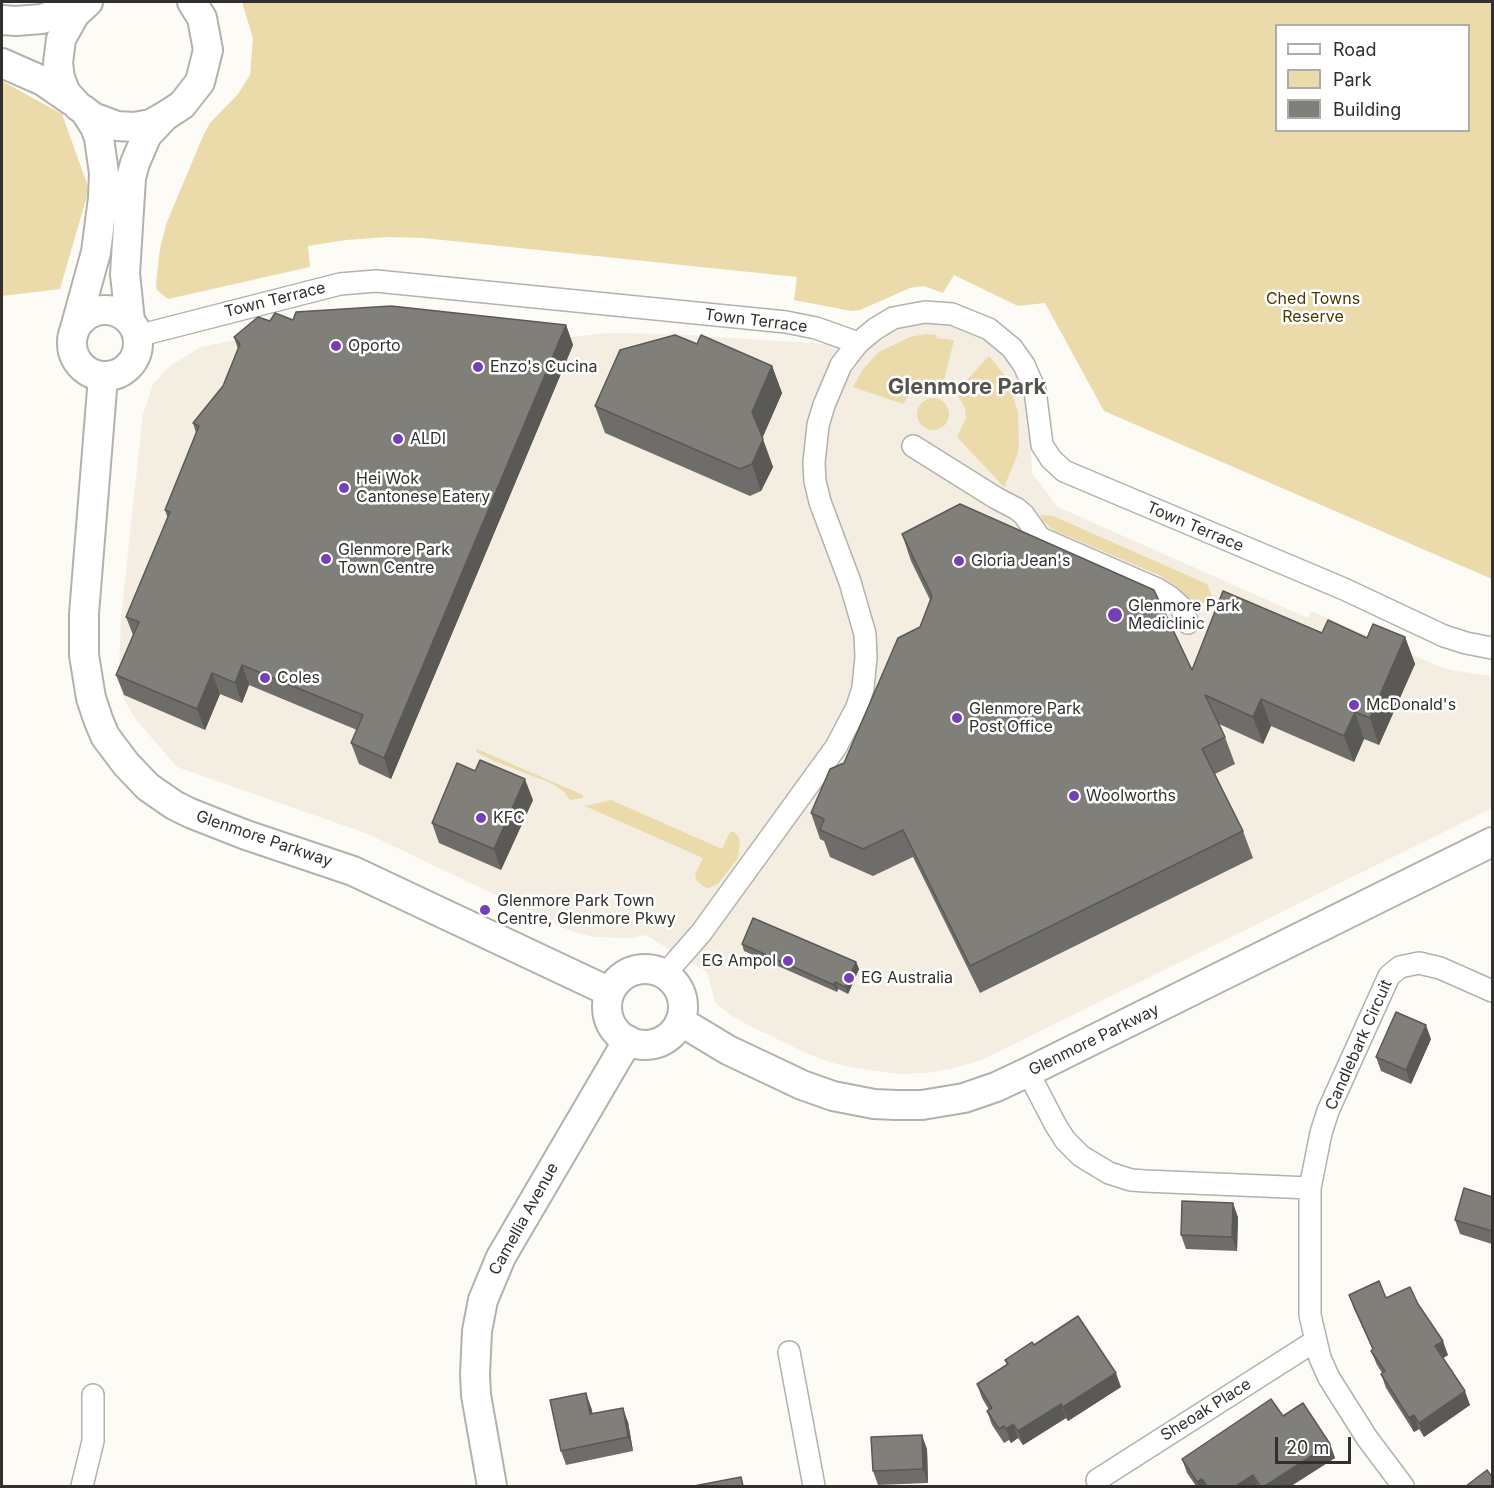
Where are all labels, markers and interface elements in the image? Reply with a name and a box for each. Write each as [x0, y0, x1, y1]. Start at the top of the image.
legend [1275, 24, 1470, 132]
text: Road [1333, 39, 1376, 60]
text: Park [1333, 69, 1372, 90]
text: Building [1333, 99, 1401, 120]
street label: Town Terrace [222, 278, 328, 322]
park label: Ched Towns Reserve [1266, 289, 1360, 327]
street label: Town Terrace [703, 305, 809, 337]
place label: Oporto [348, 336, 401, 356]
marker: Oporto [329, 339, 343, 353]
place label: Enzo's Cucina [490, 357, 597, 377]
marker: Enzo's Cucina [471, 360, 485, 374]
district label: Glenmore Park [888, 374, 1046, 400]
place label: ALDI [410, 429, 446, 449]
marker: ALDI [391, 432, 405, 446]
place label: Hei Wok Cantonese Eatery [356, 469, 490, 507]
marker: Hei Wok Cantonese Eatery [337, 481, 351, 495]
street label: Town Terrace [1144, 498, 1246, 556]
place label: Glenmore Park Town Centre [338, 540, 450, 578]
place label: Gloria Jean's [971, 551, 1070, 571]
marker: Glenmore Park Town Centre [319, 552, 333, 566]
marker: Gloria Jean's [952, 554, 966, 568]
place label: Glenmore Park Mediclinic [1128, 596, 1240, 634]
marker: Glenmore Park Mediclinic [1106, 606, 1124, 624]
place label: Coles [277, 668, 320, 688]
marker: Coles [258, 671, 272, 685]
place label: McDonald's [1366, 695, 1456, 715]
marker: McDonald's [1347, 698, 1361, 712]
place label: Glenmore Park Post Office [969, 699, 1081, 737]
marker: Glenmore Park Post Office [950, 711, 964, 725]
place label: Woolworths [1086, 786, 1176, 806]
marker: Woolworths [1067, 789, 1081, 803]
street label: Glenmore Parkway [193, 807, 335, 871]
place label: KFC [493, 808, 525, 828]
marker: KFC [474, 811, 488, 825]
place label: Glenmore Park Town Centre, Glenmore Pkwy [497, 891, 676, 929]
marker: Glenmore Park Town Centre, Glenmore Pkwy [478, 903, 492, 917]
place label: EG Ampol [702, 951, 776, 971]
marker: EG Ampol [781, 954, 795, 968]
place label: EG Australia [861, 968, 953, 988]
marker: EG Australia [842, 971, 856, 985]
street label: Candlebark Circuit [1322, 977, 1396, 1113]
street label: Glenmore Parkway [1026, 1000, 1162, 1080]
street label: Camellia Avenue [485, 1160, 563, 1278]
street label: Sheoak Place [1157, 1375, 1255, 1445]
scale bar [1278, 1425, 1354, 1463]
text: 20 m [1286, 1437, 1329, 1458]

